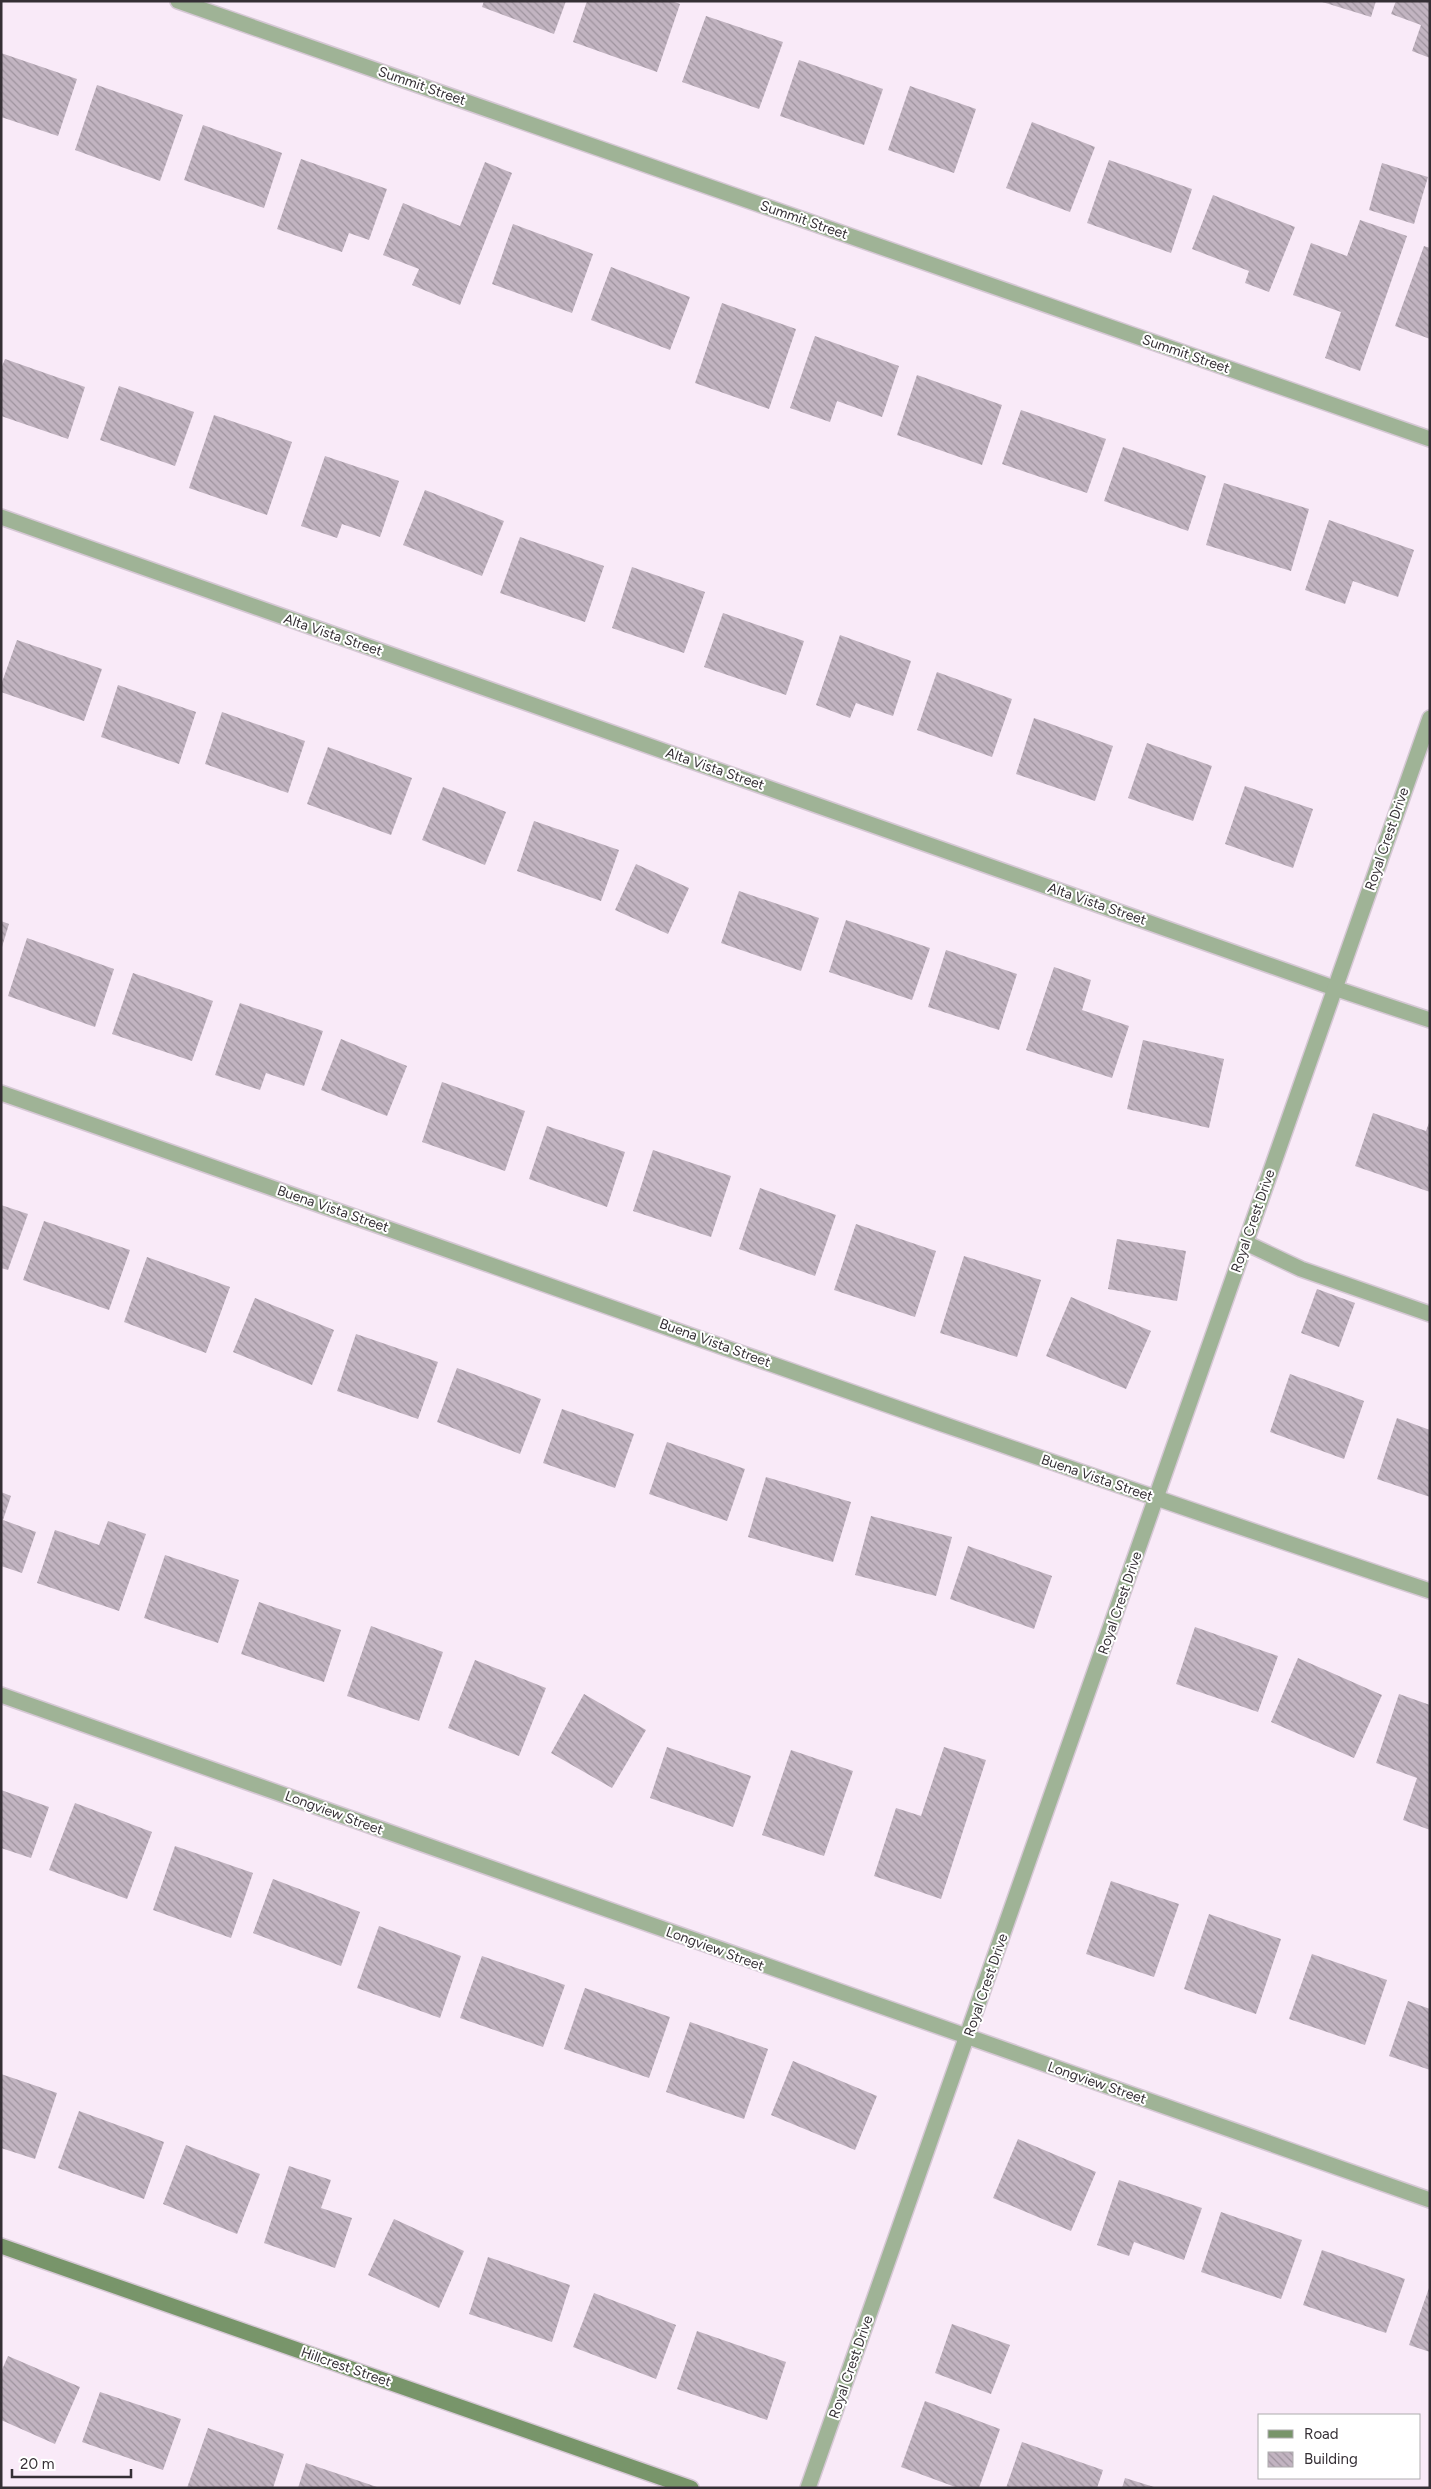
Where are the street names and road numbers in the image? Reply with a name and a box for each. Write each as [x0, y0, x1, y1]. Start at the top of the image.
street label: Summit Street [376, 63, 468, 109]
street label: Summit Street [758, 197, 850, 243]
street label: Summit Street [1140, 331, 1232, 377]
street label: Alta Vista Street [282, 610, 384, 660]
street label: Alta Vista Street [664, 744, 766, 794]
street label: Royal Crest Drive [1361, 785, 1413, 893]
street label: Alta Vista Street [1046, 879, 1148, 929]
street label: Royal Crest Drive [1227, 1167, 1279, 1275]
street label: Buena Vista Street [275, 1182, 391, 1236]
street label: Buena Vista Street [657, 1315, 773, 1371]
street label: Buena Vista Street [1039, 1451, 1155, 1505]
street label: Royal Crest Drive [1094, 1549, 1146, 1657]
street label: Longview Street [283, 1787, 385, 1839]
street label: Longview Street [664, 1923, 766, 1975]
street label: Royal Crest Drive [960, 1931, 1012, 2039]
street label: Longview Street [1046, 2058, 1148, 2108]
street label: Royal Crest Drive [825, 2313, 877, 2421]
street label: Hillcrest Street [299, 2344, 393, 2390]

